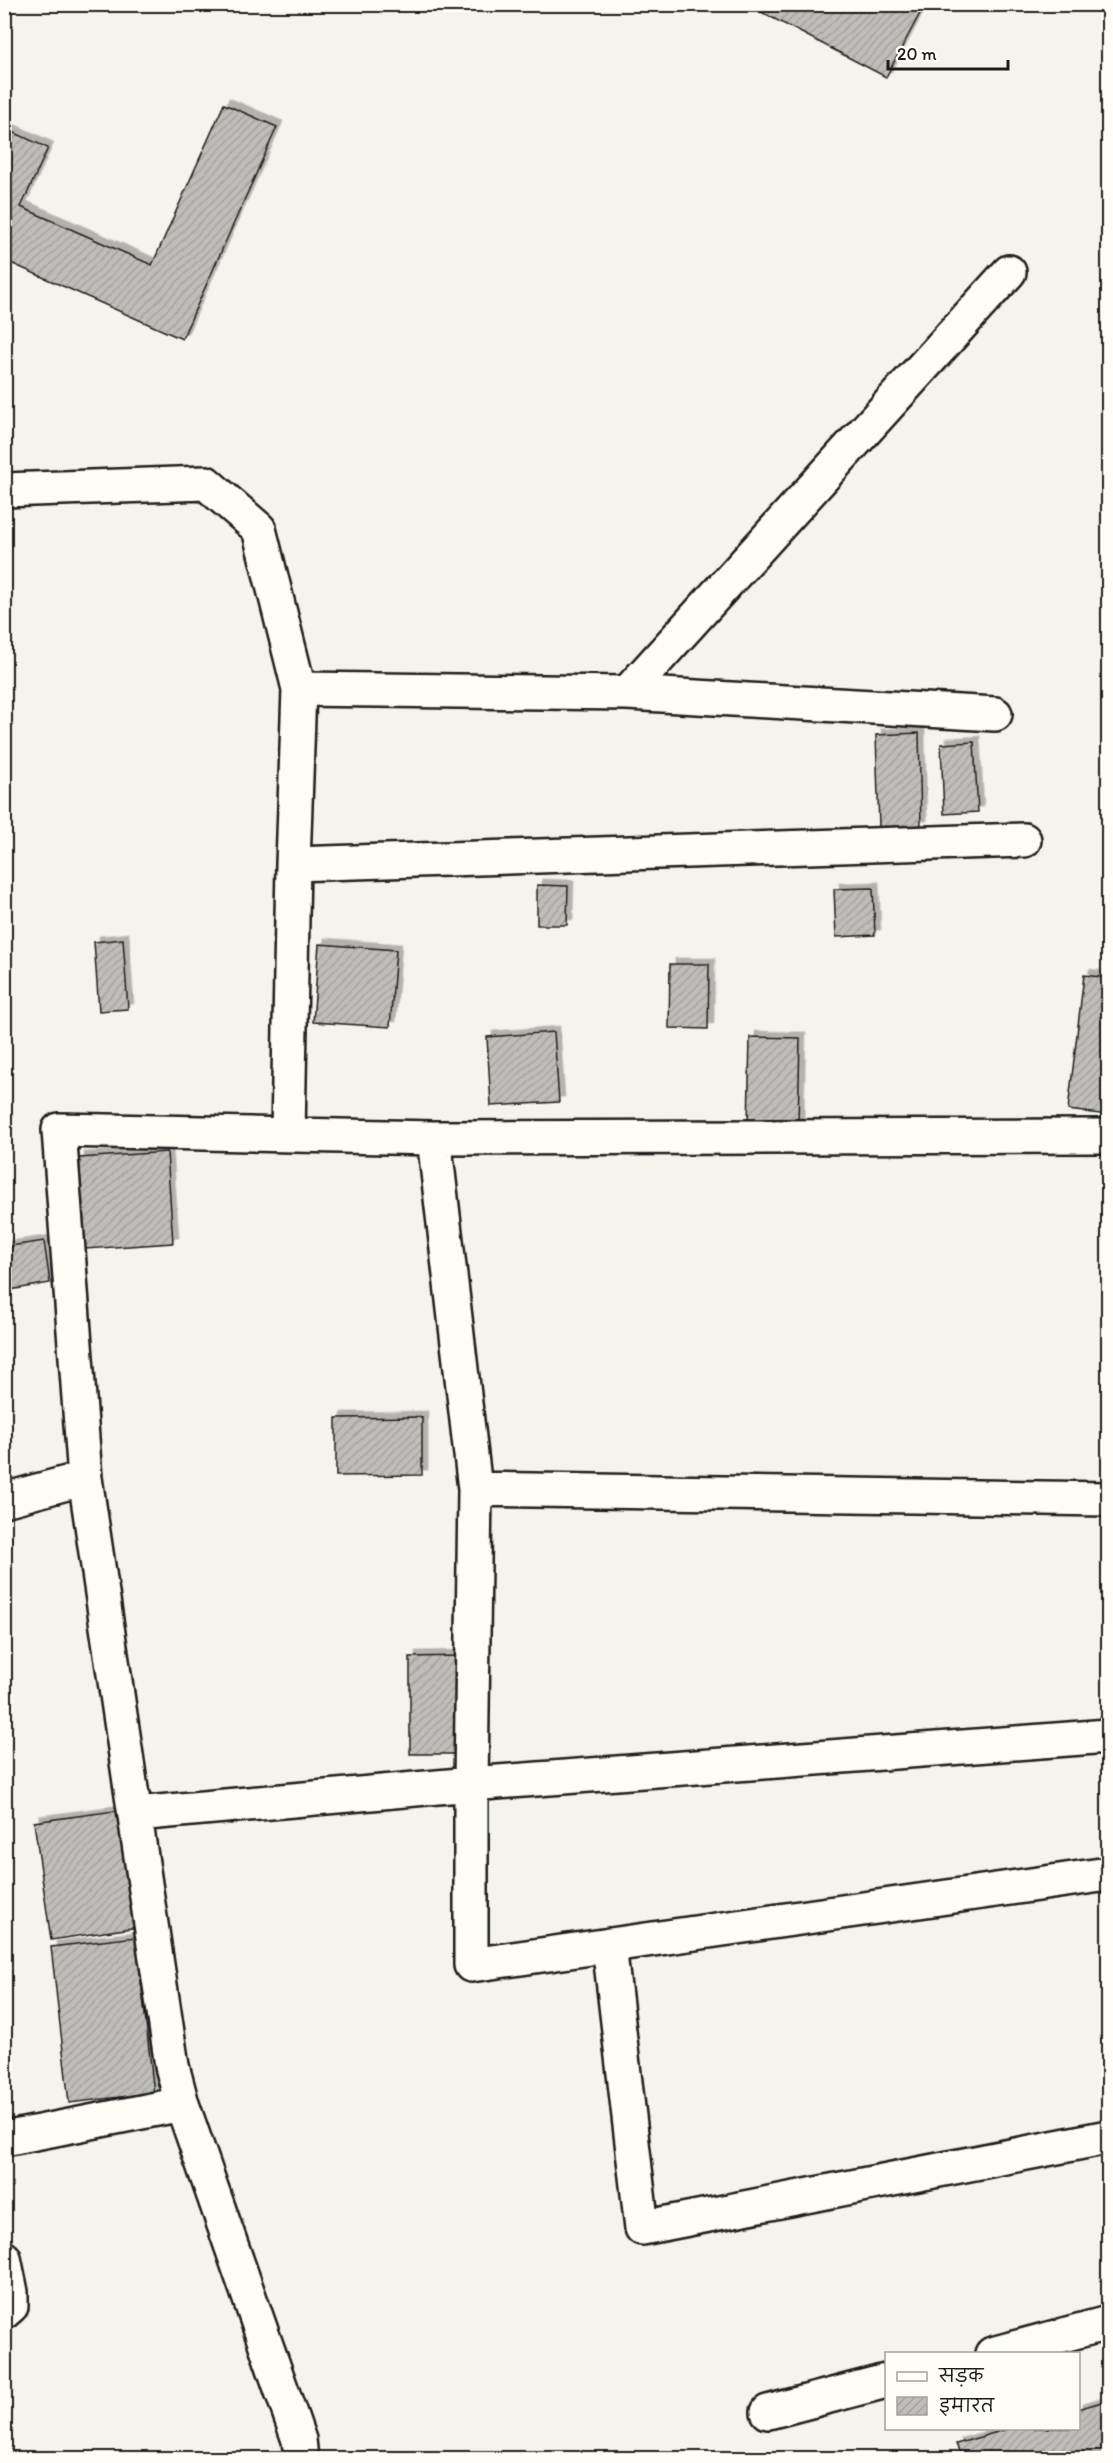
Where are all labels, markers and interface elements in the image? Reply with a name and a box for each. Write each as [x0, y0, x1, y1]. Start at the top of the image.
scale bar [888, 33, 1008, 71]
text: 20 m [897, 43, 937, 65]
legend [885, 2352, 1080, 2430]
text: सड़क [938, 2365, 984, 2387]
text: इमारत [939, 2395, 995, 2417]

